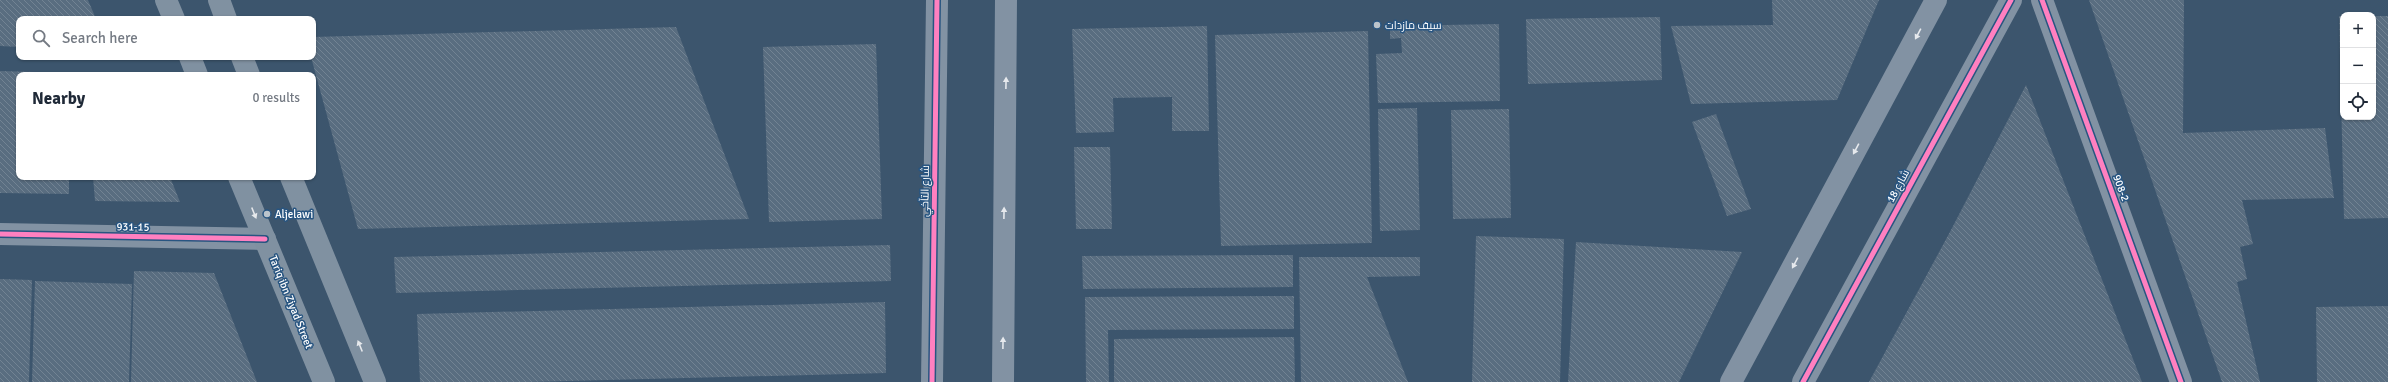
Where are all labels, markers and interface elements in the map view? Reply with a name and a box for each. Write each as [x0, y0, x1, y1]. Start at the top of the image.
map controls [2340, 12, 2376, 120]
button: + [2340, 12, 2376, 48]
search box [16, 16, 316, 60]
place label: سيف مازدات [1385, 19, 1442, 32]
marker: سيف مازدات [1372, 20, 1382, 30]
icon: search [30, 27, 52, 49]
one-way arrow [1915, 28, 1921, 40]
text: Search here [62, 29, 138, 47]
button: − [2340, 48, 2376, 84]
one-way arrow [1003, 76, 1009, 89]
button: locate [2340, 84, 2376, 120]
text: Nearby [32, 88, 85, 109]
text: 0 results [252, 90, 300, 106]
one-way arrow [1853, 143, 1860, 155]
street label: شارع التآخي [918, 165, 934, 217]
street label: شارع 18 [1884, 167, 1913, 205]
street label: 908-2 [2110, 173, 2132, 203]
one-way arrow [1001, 207, 1008, 219]
one-way arrow [252, 208, 258, 220]
place label: Aljelawi [275, 208, 313, 221]
marker: Aljelawi [262, 209, 272, 219]
street label: 931-15 [116, 220, 150, 234]
street label: Tariq ibn Ziyad Street [266, 254, 316, 351]
one-way arrow [1791, 257, 1798, 269]
one-way arrow [1000, 336, 1006, 349]
one-way arrow [356, 339, 362, 351]

